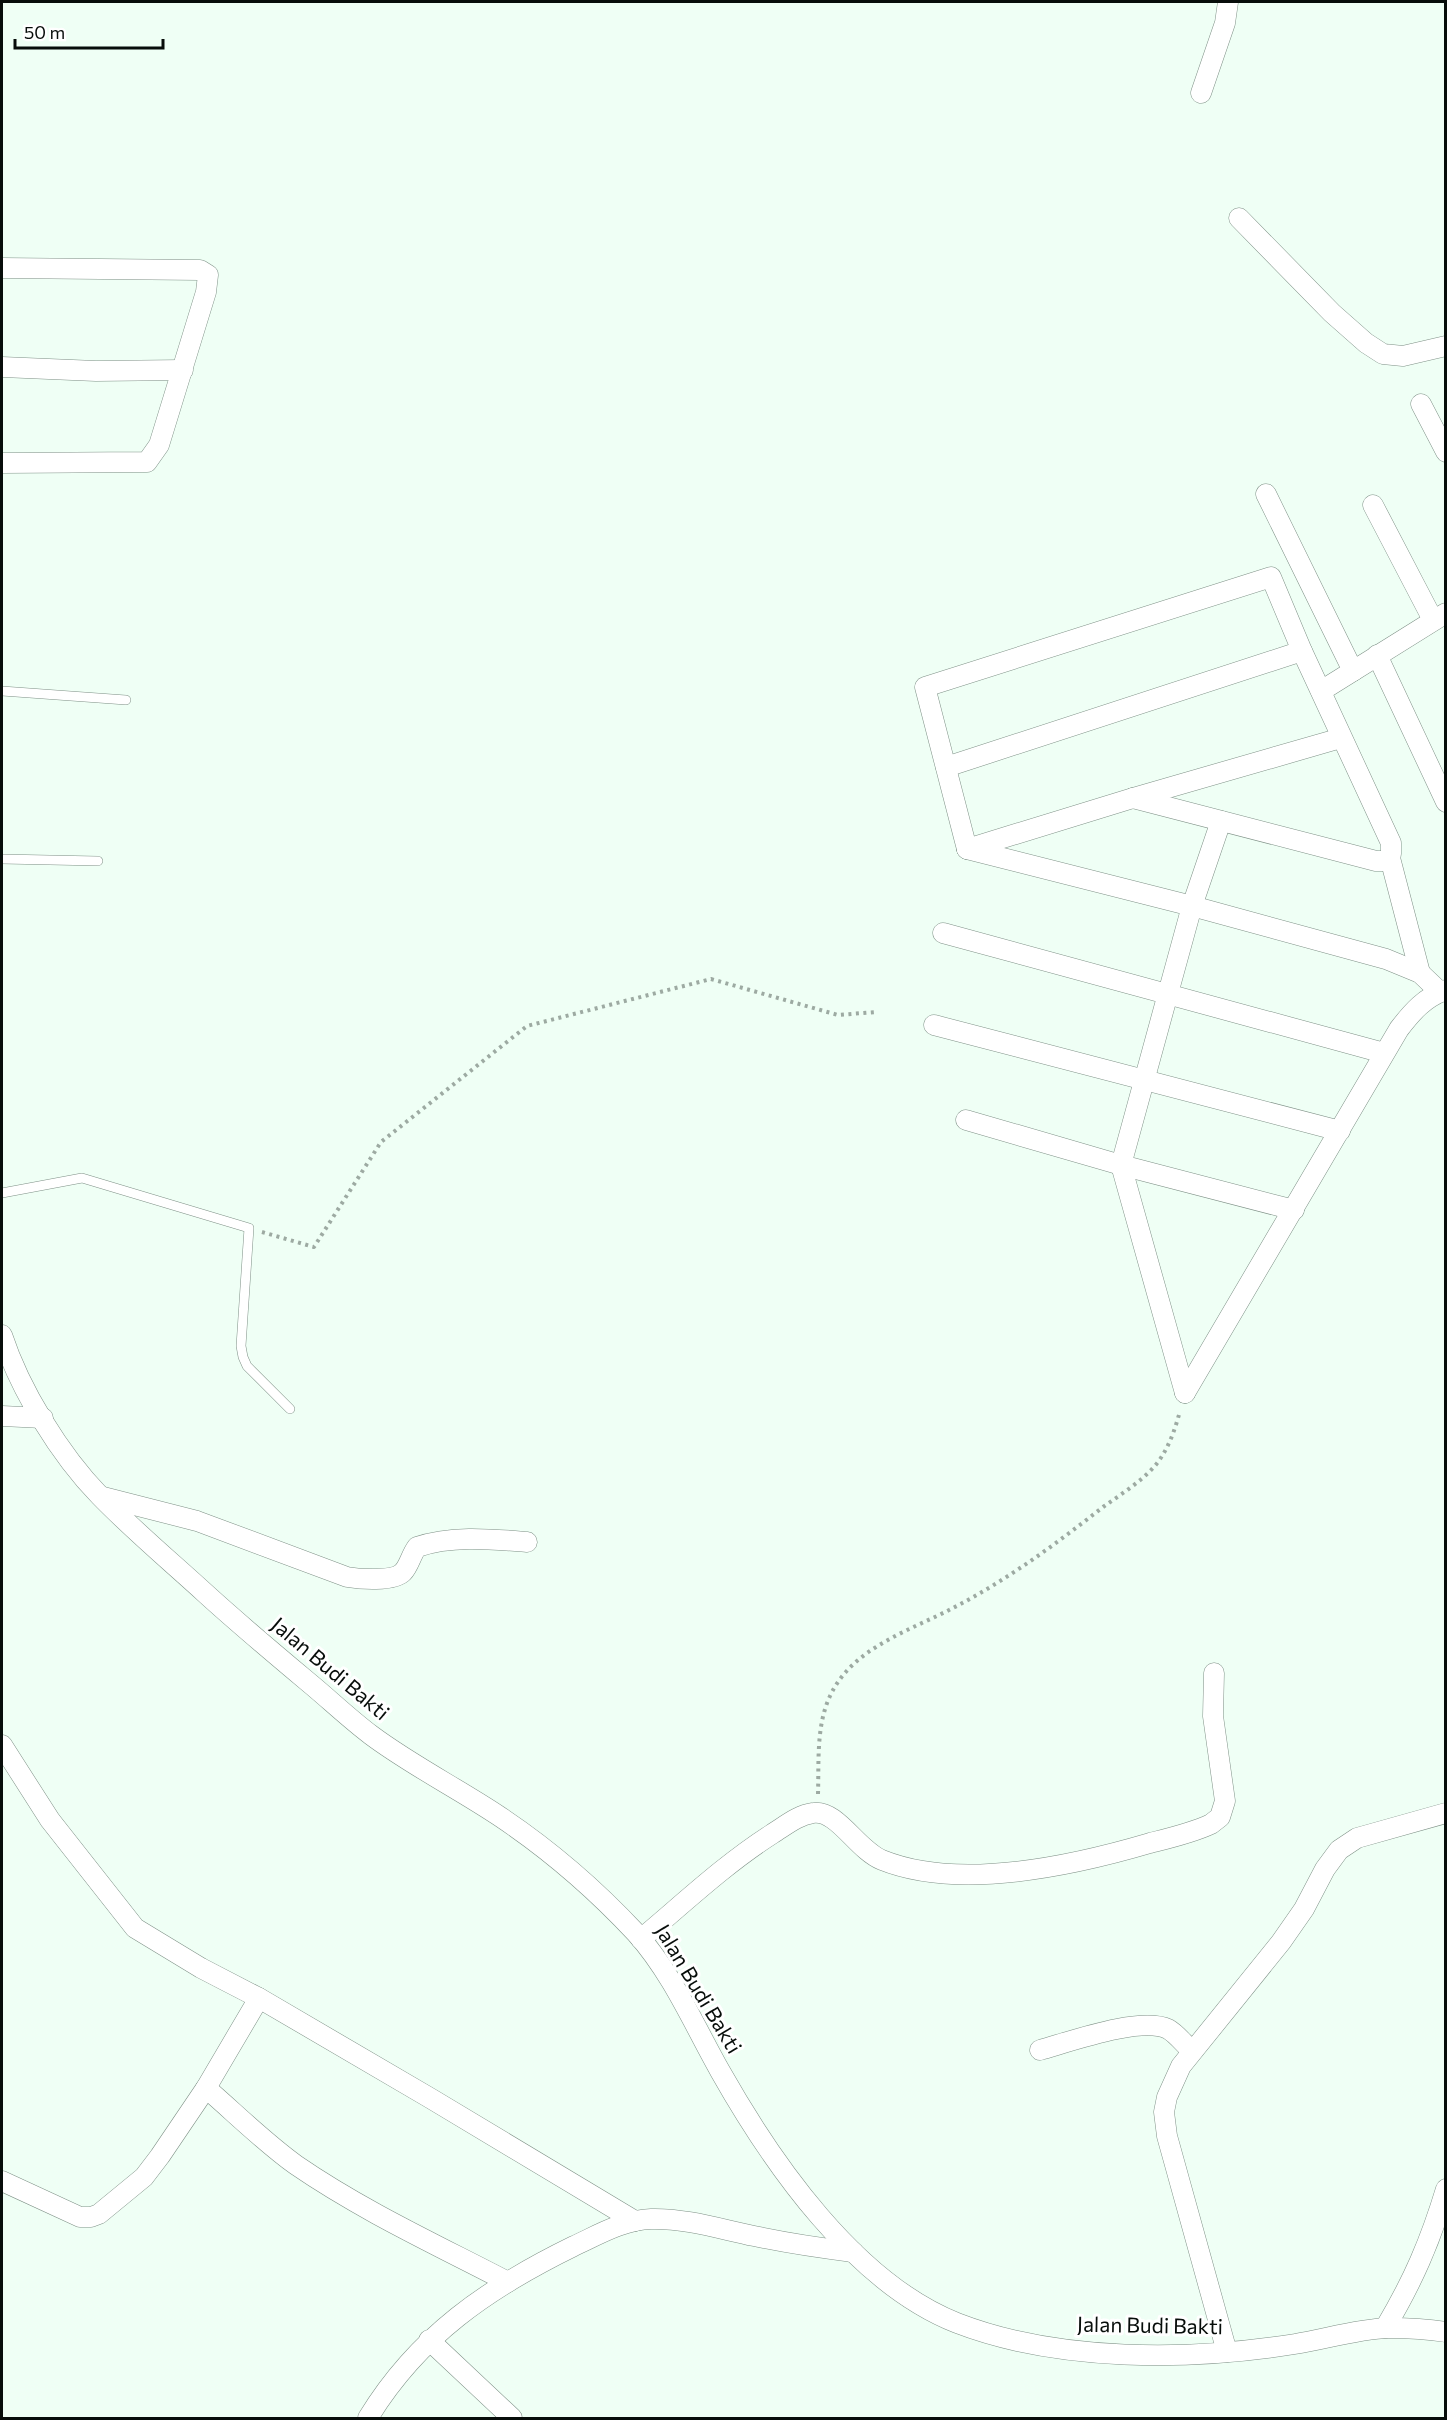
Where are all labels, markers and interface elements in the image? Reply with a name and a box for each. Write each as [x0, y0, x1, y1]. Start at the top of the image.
scale bar [15, 12, 164, 50]
text: 50 m [24, 21, 65, 43]
street label: Jalan Budi Bakti [267, 1611, 395, 1724]
street label: Jalan Budi Bakti [651, 1919, 748, 2057]
street label: Jalan Budi Bakti [1077, 2311, 1223, 2338]

